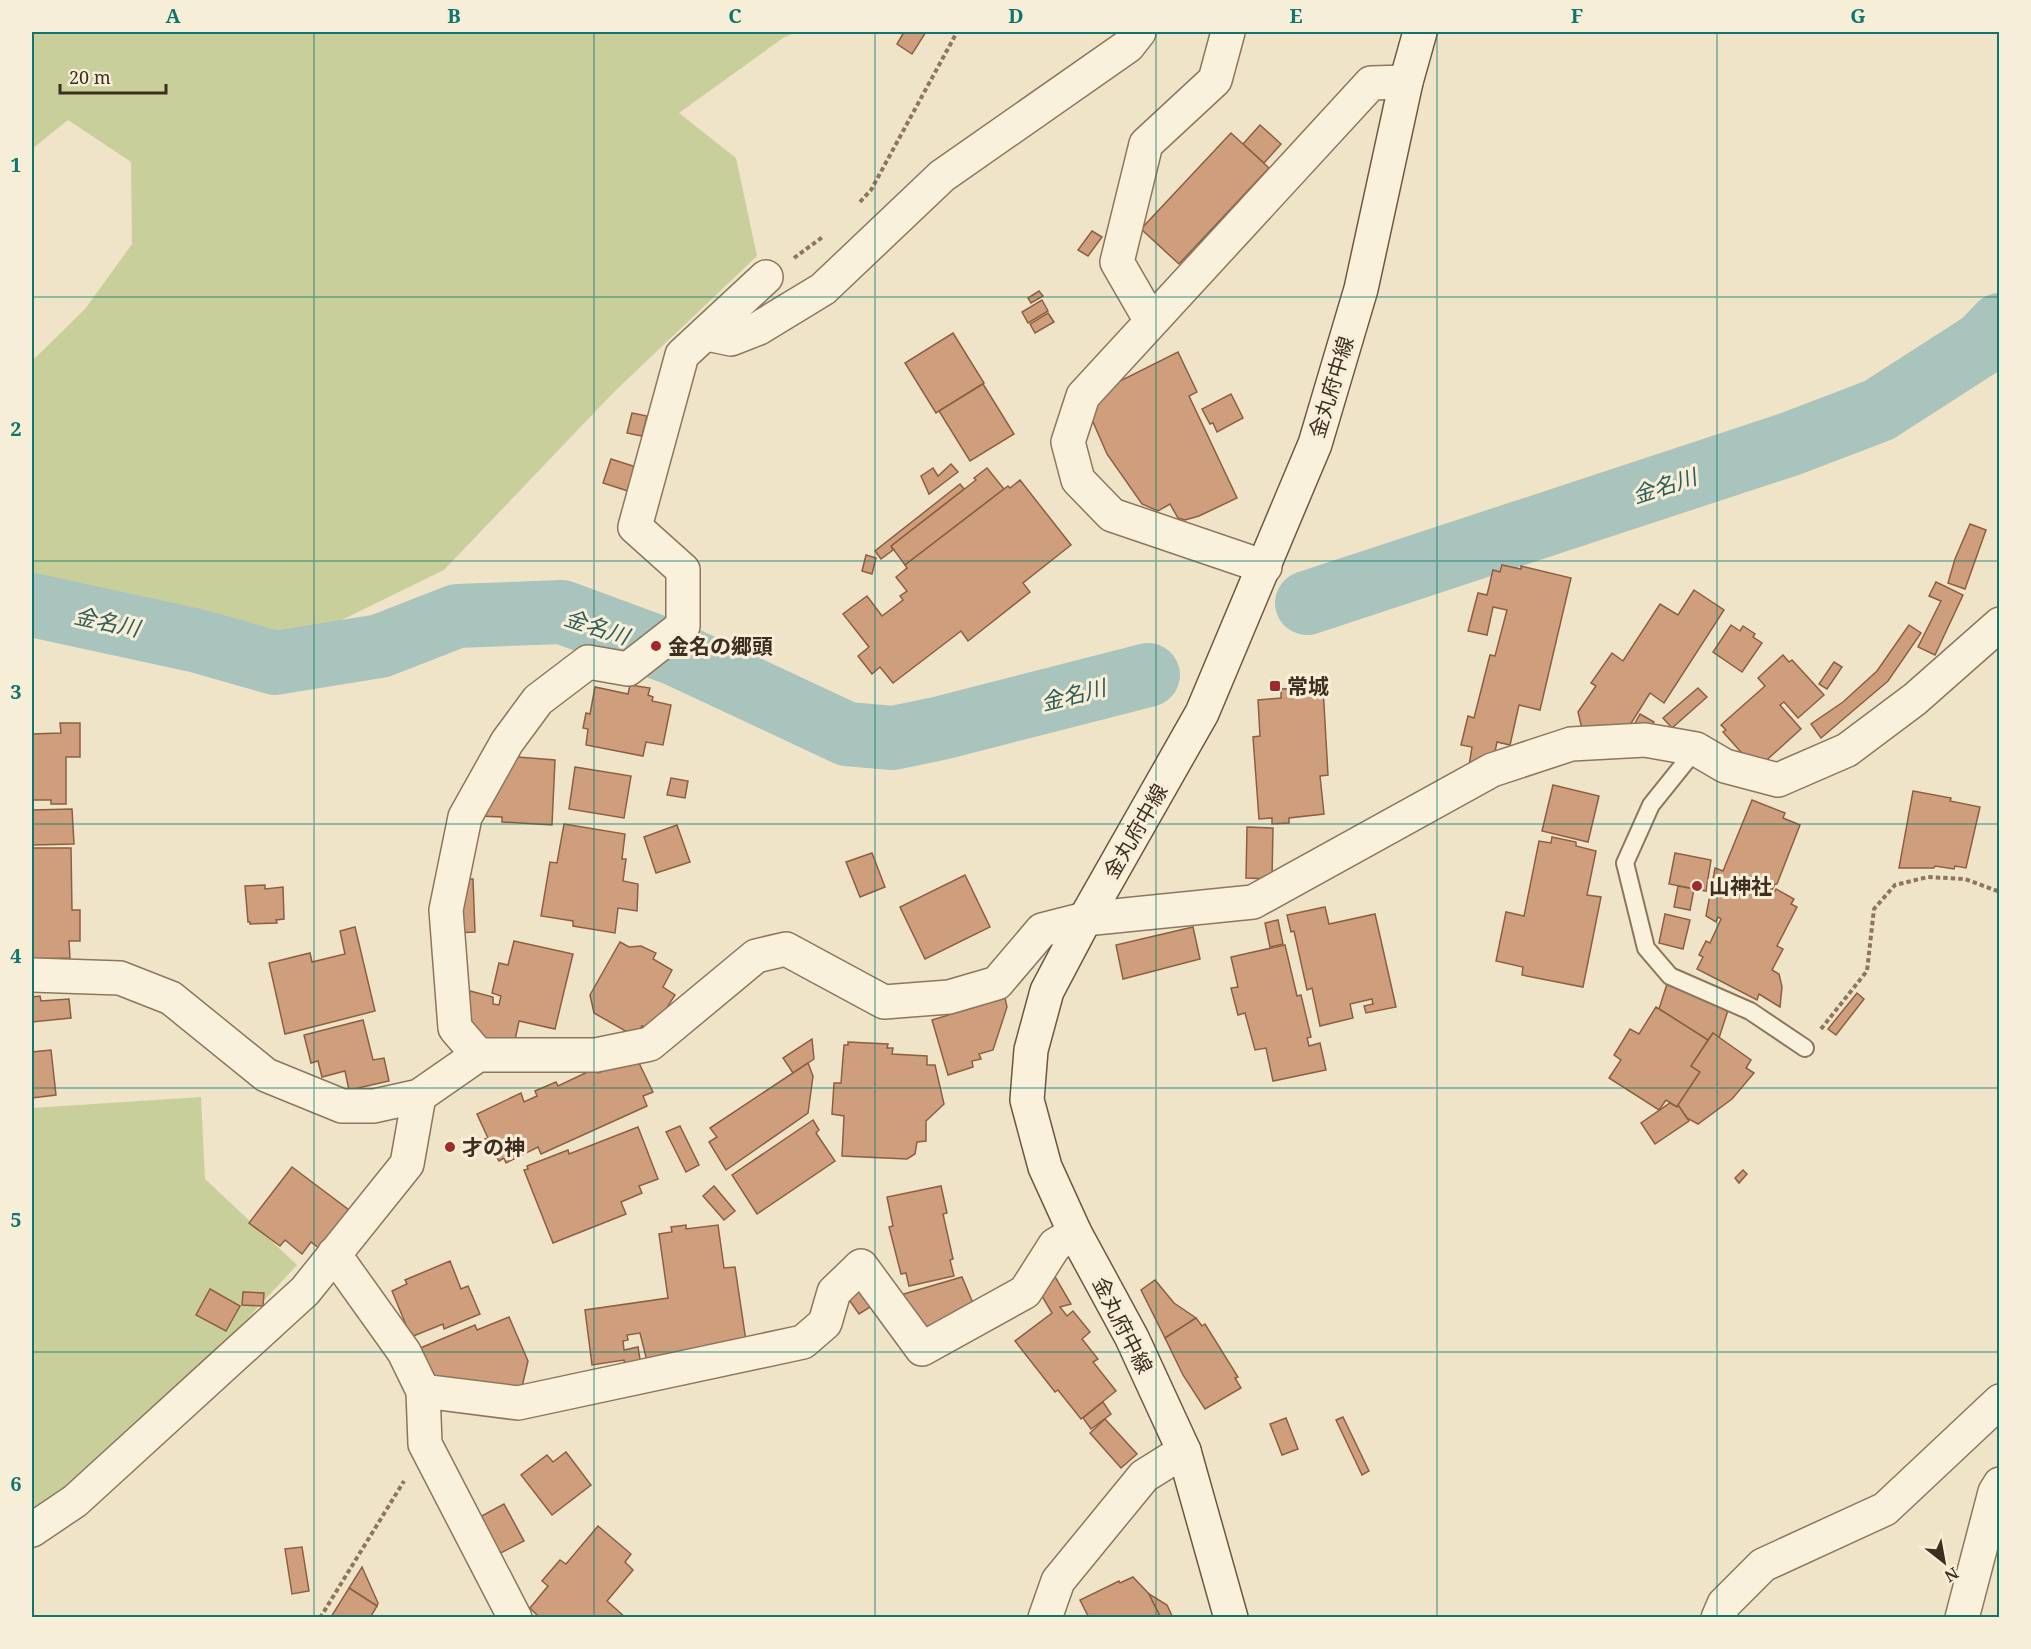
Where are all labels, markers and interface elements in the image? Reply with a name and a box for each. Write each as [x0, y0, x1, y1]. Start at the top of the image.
text: A [165, 2, 181, 29]
text: B [447, 2, 461, 29]
text: C [728, 2, 742, 29]
text: D [1008, 2, 1024, 29]
text: E [1289, 2, 1303, 29]
text: F [1571, 2, 1583, 29]
text: G [1850, 2, 1866, 29]
scale bar [60, 57, 166, 95]
text: 20 m [69, 65, 111, 89]
text: 1 [10, 151, 22, 178]
street label: 金丸府中線 [1302, 333, 1360, 441]
text: 2 [10, 415, 22, 442]
water label: 金名川 [1628, 460, 1702, 509]
water label: 金名川 [72, 599, 144, 643]
water label: 金名川 [561, 602, 635, 651]
place label: 金名の郷頭 [668, 632, 773, 660]
marker: 金名の郷頭 [649, 639, 663, 653]
water label: 金名川 [1037, 671, 1111, 717]
place label: 常城 [1287, 672, 1329, 700]
text: 3 [10, 678, 22, 705]
marker: 常城 [1268, 679, 1282, 693]
street label: 金丸府中線 [1097, 779, 1173, 883]
place label: 山神社 [1709, 872, 1772, 900]
marker: 山神社 [1690, 879, 1704, 893]
text: 4 [10, 942, 22, 969]
place label: 才の神 [462, 1133, 525, 1161]
marker: 才の神 [443, 1140, 457, 1154]
text: 5 [10, 1206, 22, 1233]
street label: 金丸府中線 [1087, 1272, 1159, 1378]
text: 6 [10, 1470, 22, 1497]
north arrow [1914, 1532, 1974, 1592]
text: N [1940, 1562, 1963, 1588]

